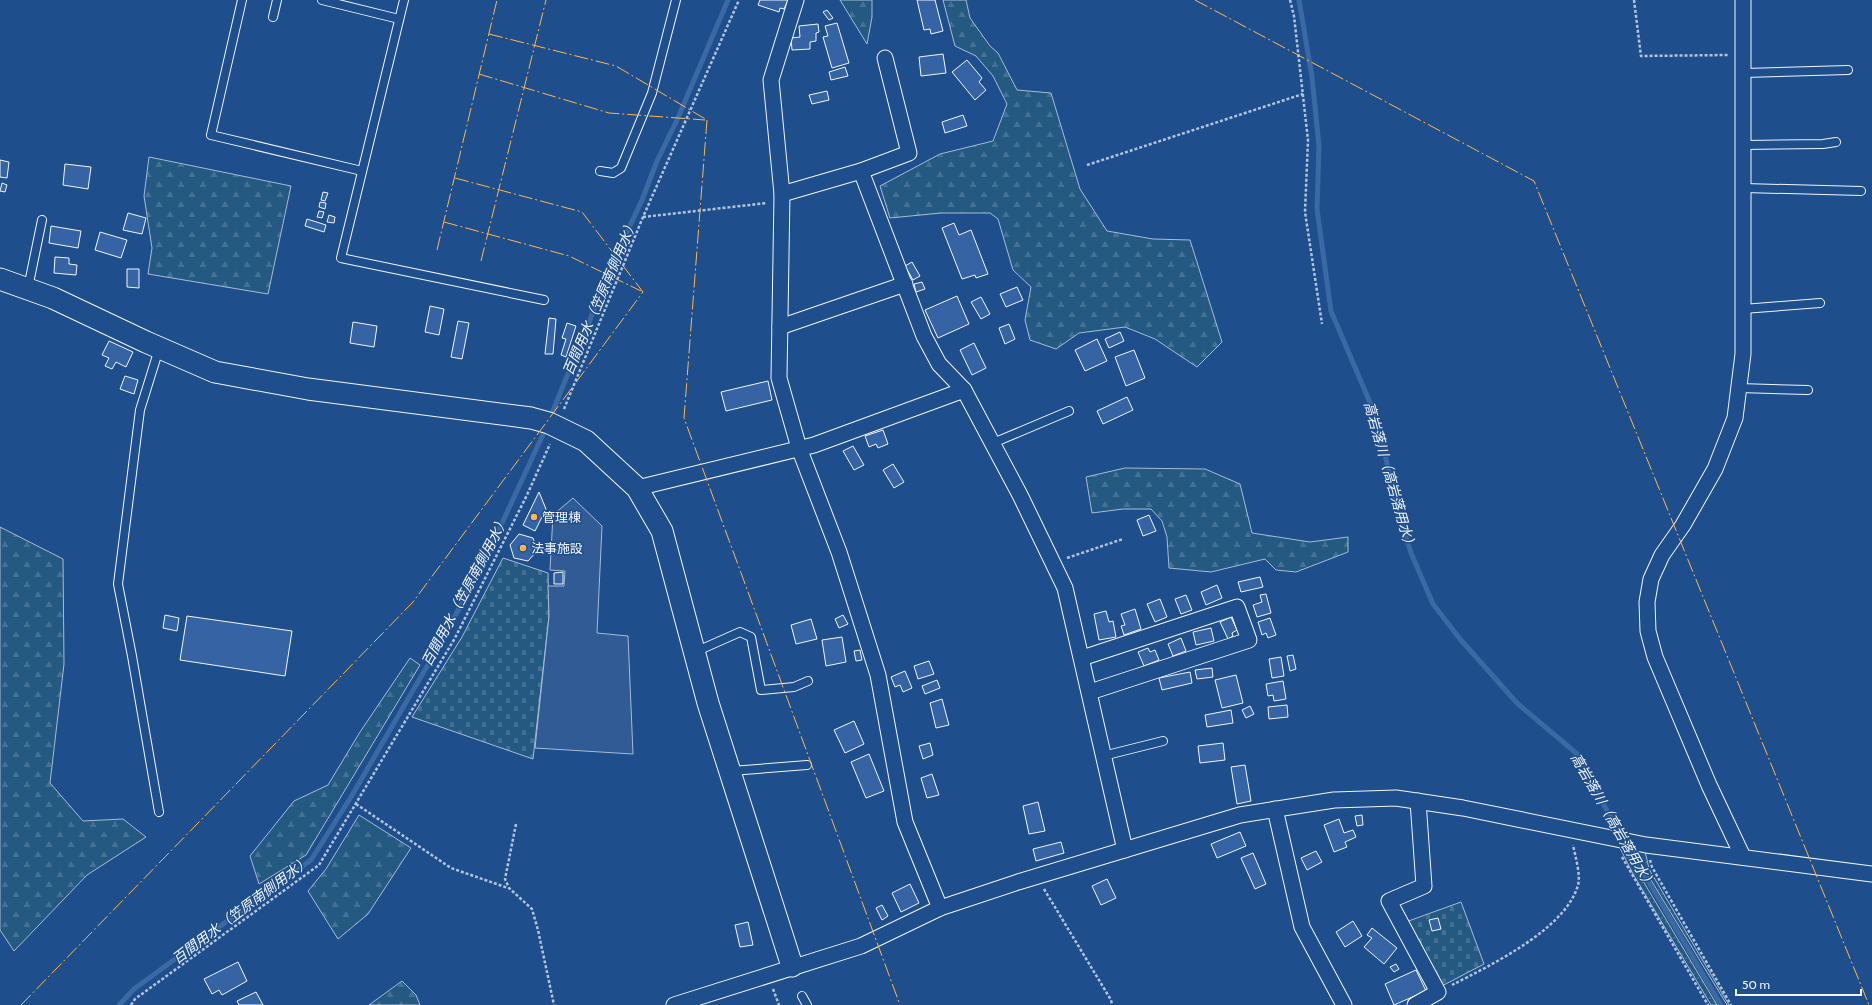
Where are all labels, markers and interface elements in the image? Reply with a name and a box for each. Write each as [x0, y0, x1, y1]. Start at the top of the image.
water label: 百間用水（笠原南側用水） [559, 216, 641, 378]
water label: 高岩落川（高岩落用水） [1360, 400, 1420, 552]
place label: 管理棟 [542, 509, 581, 525]
marker: 管理棟 [529, 512, 539, 522]
water label: 百間用水（笠原南側用水） [418, 513, 512, 669]
place label: 法事施設 [531, 540, 583, 556]
marker: 法事施設 [518, 543, 528, 553]
water label: 高岩落川（高岩落用水） [1567, 750, 1659, 892]
water label: 百間用水（笠原南側用水） [168, 852, 314, 968]
scale bar [1736, 971, 1861, 997]
text: 50 m [1742, 977, 1770, 992]

